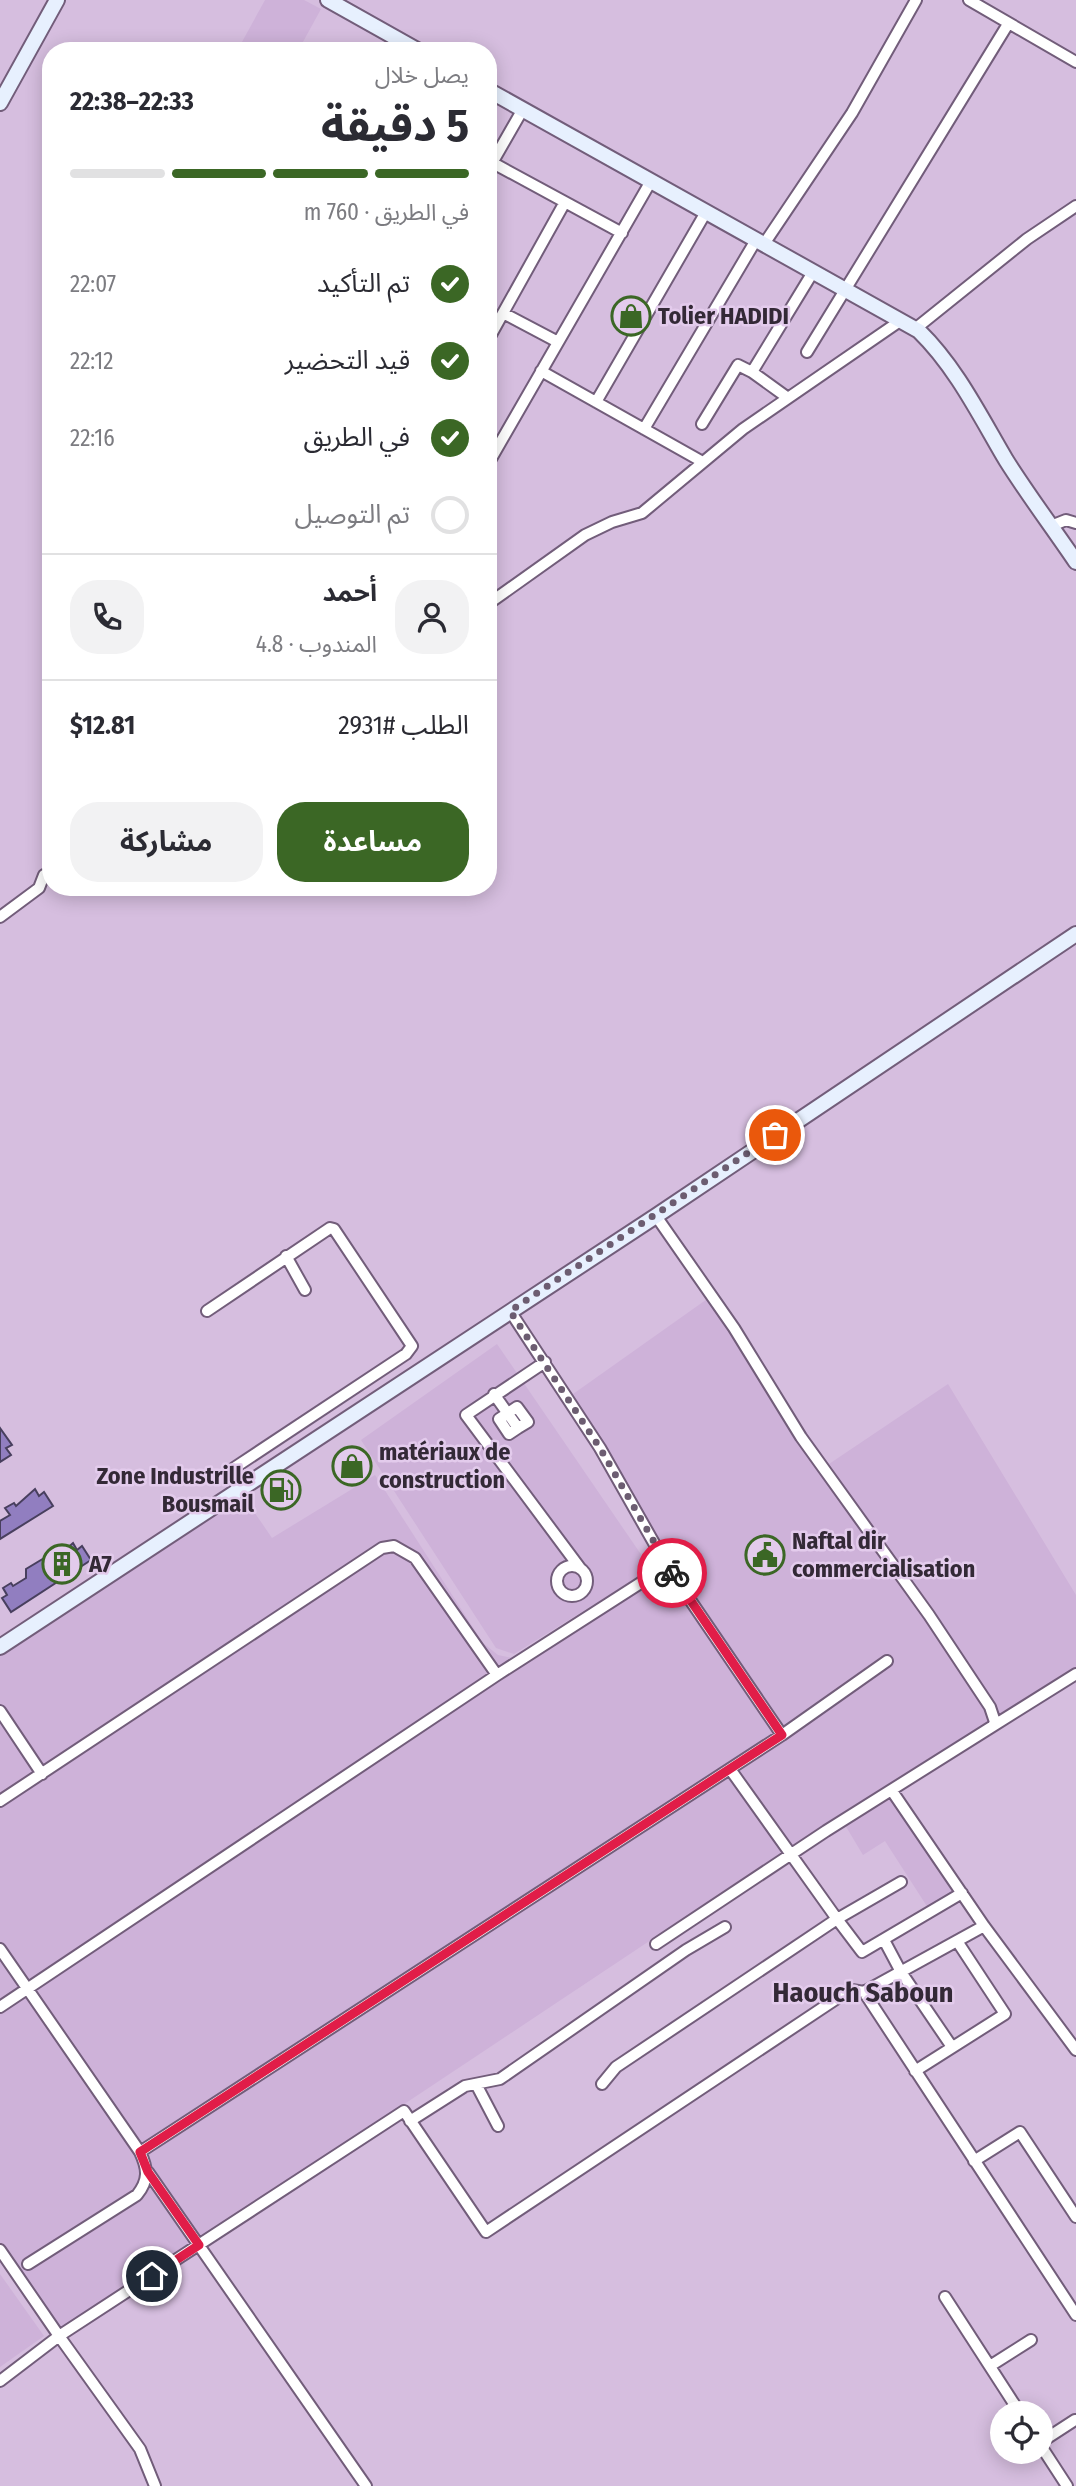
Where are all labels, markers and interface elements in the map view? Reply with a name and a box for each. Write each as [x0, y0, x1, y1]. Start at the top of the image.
text: يصل خلال [375, 61, 469, 89]
text: 22:33–22:38 [70, 86, 194, 117]
text: 5 دقيقة [321, 98, 469, 153]
text: في الطريق · 760 m [304, 198, 469, 226]
icon: check [431, 265, 469, 303]
text: تم التأكيد [317, 268, 410, 299]
text: 22:07 [70, 270, 116, 298]
shop icon: Tolier HADIDI [610, 295, 652, 337]
place label: Tolier HADIDI [658, 302, 789, 330]
icon: check [431, 342, 469, 380]
text: قيد التحضير [285, 345, 410, 376]
text: 22:12 [70, 347, 113, 375]
icon: check [431, 419, 469, 457]
text: في الطريق [303, 422, 410, 453]
text: 22:16 [70, 424, 115, 452]
text: تم التوصيل [294, 499, 410, 530]
text: أحمد [323, 577, 377, 608]
button: phone [70, 580, 144, 654]
button: person [395, 580, 469, 654]
text: المندوب · 4.8 [256, 630, 377, 658]
text: $12.81 [70, 710, 135, 741]
text: الطلب #2931 [338, 710, 469, 741]
button: مشاركة [70, 802, 263, 882]
button: مساعدة [277, 802, 469, 882]
pin [745, 1105, 805, 1165]
icon: bag [756, 1116, 794, 1154]
place label: matériaux de construction [379, 1438, 510, 1494]
shop icon: matériaux de construction [331, 1445, 373, 1487]
place label: Zone Industrille Bousmail [96, 1462, 254, 1518]
fuel station icon: Zone Industrille Bousmail [260, 1469, 302, 1511]
place label: Naftal dir commercialisation [792, 1527, 975, 1583]
public building icon: Naftal dir commercialisation [744, 1534, 786, 1576]
courier [637, 1538, 707, 1608]
building icon: A7 [41, 1543, 83, 1585]
place label: A7 [88, 1550, 112, 1578]
icon: bike [653, 1554, 691, 1592]
district label: Haouch Saboun [773, 1976, 953, 2009]
pin [122, 2246, 182, 2306]
icon: home [133, 2257, 171, 2295]
map controls [990, 2401, 1053, 2464]
button: locate [990, 2401, 1053, 2464]

